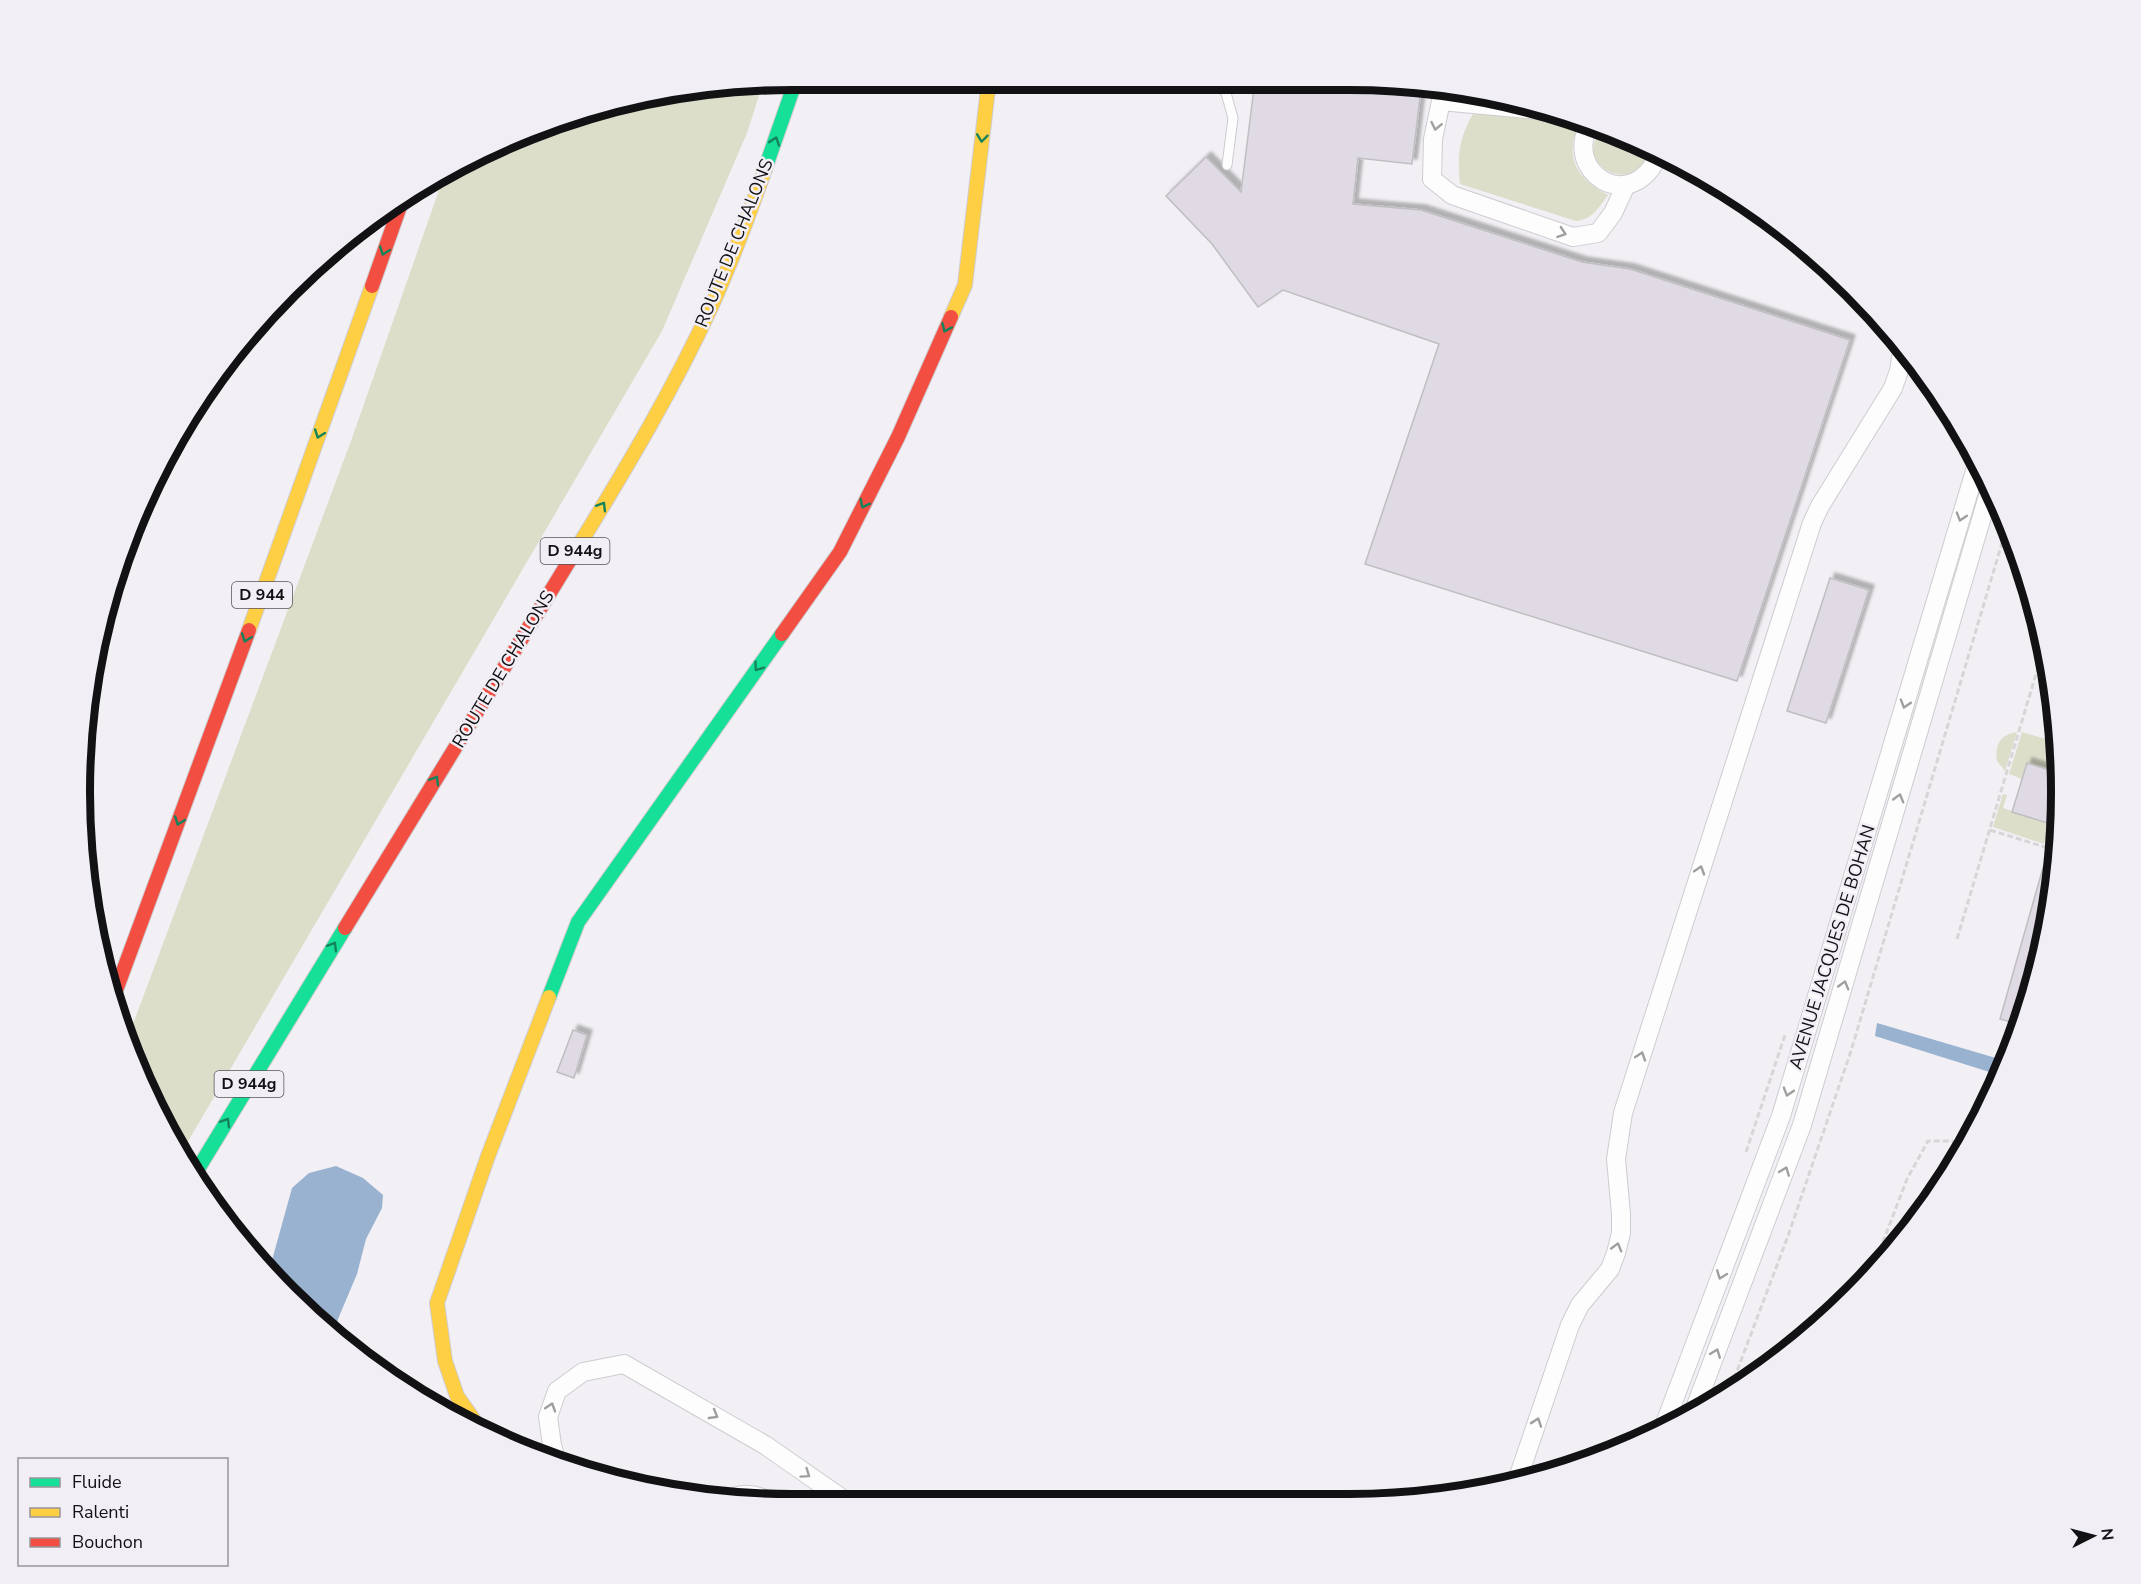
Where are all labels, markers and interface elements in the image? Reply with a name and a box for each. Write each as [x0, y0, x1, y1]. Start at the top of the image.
one-way arrow [1430, 120, 1443, 130]
one-way arrow [977, 133, 989, 142]
one-way arrow [768, 136, 780, 147]
street label: ROUTE DE CHALONS [689, 155, 779, 331]
one-way arrow [1556, 225, 1566, 238]
one-way arrow [379, 245, 392, 255]
one-way arrow [942, 321, 954, 332]
one-way arrow [313, 428, 326, 439]
one-way arrow [860, 498, 872, 509]
one-way arrow [595, 502, 607, 512]
one-way arrow [1956, 511, 1969, 522]
road number: D 944g [540, 538, 610, 564]
road number: D 944 [232, 582, 292, 608]
street label: ROUTE DE CHALONS [446, 586, 560, 752]
one-way arrow [241, 632, 254, 643]
one-way arrow [754, 661, 765, 672]
one-way arrow [1900, 698, 1912, 709]
one-way arrow [427, 776, 439, 786]
one-way arrow [1892, 793, 1904, 804]
one-way arrow [173, 815, 186, 826]
street label: AVENUE JACQUES DE BOHAN [1783, 822, 1881, 1072]
one-way arrow [1693, 865, 1705, 876]
one-way arrow [326, 942, 338, 952]
one-way arrow [1837, 980, 1849, 991]
one-way arrow [1634, 1051, 1646, 1062]
road number: D 944g [214, 1071, 284, 1097]
one-way arrow [1783, 1086, 1795, 1097]
one-way arrow [218, 1118, 230, 1128]
one-way arrow [1778, 1166, 1790, 1177]
one-way arrow [1610, 1242, 1622, 1253]
one-way arrow [1716, 1269, 1728, 1280]
one-way arrow [1709, 1348, 1721, 1359]
one-way arrow [544, 1402, 557, 1413]
one-way arrow [708, 1408, 718, 1420]
one-way arrow [1530, 1418, 1542, 1428]
legend [18, 1458, 228, 1566]
one-way arrow [800, 1467, 811, 1478]
text: Fluide [72, 1470, 122, 1494]
text: Ralenti [72, 1500, 129, 1524]
north arrow [2063, 1506, 2123, 1566]
text: N [2095, 1527, 2118, 1542]
text: Bouchon [72, 1530, 143, 1554]

